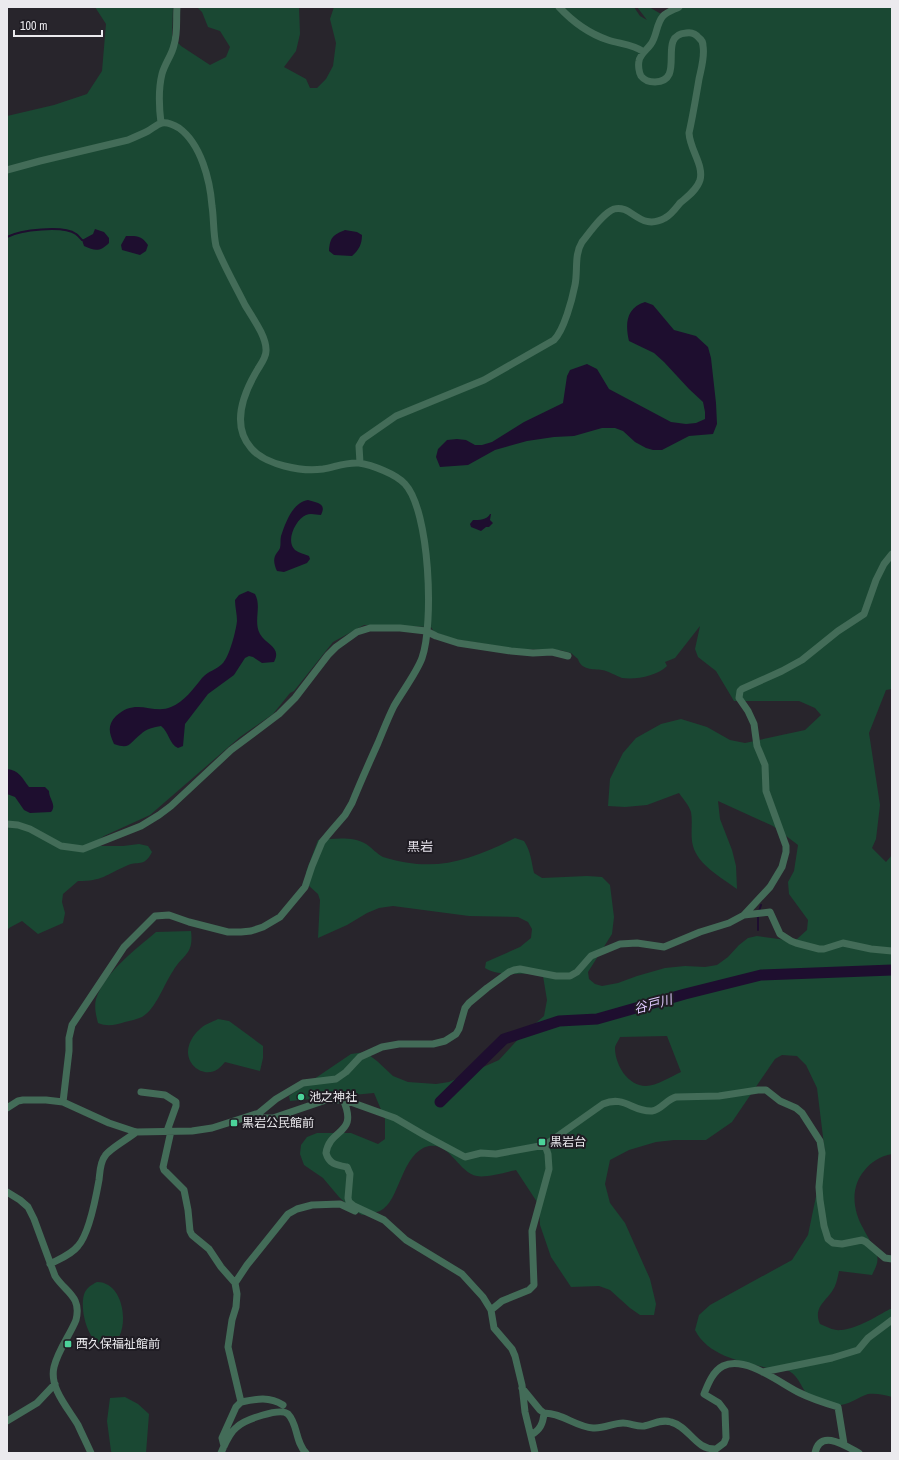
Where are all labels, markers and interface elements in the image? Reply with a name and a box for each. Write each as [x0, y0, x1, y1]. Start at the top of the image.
scale bar [14, 12, 102, 38]
text: 100 m [20, 18, 47, 34]
district label: 黒岩 [407, 838, 433, 855]
water label: 谷戸川 [632, 990, 676, 1017]
place label: 池之神社 [309, 1089, 357, 1105]
marker: 池之神社 [296, 1092, 306, 1102]
place label: 黒岩公民館前 [242, 1115, 314, 1131]
marker: 黒岩公民館前 [229, 1118, 239, 1128]
place label: 黒岩台 [550, 1134, 586, 1150]
marker: 黒岩台 [537, 1137, 547, 1147]
place label: 西久保福祉館前 [76, 1336, 160, 1352]
marker: 西久保福祉館前 [63, 1339, 73, 1349]

